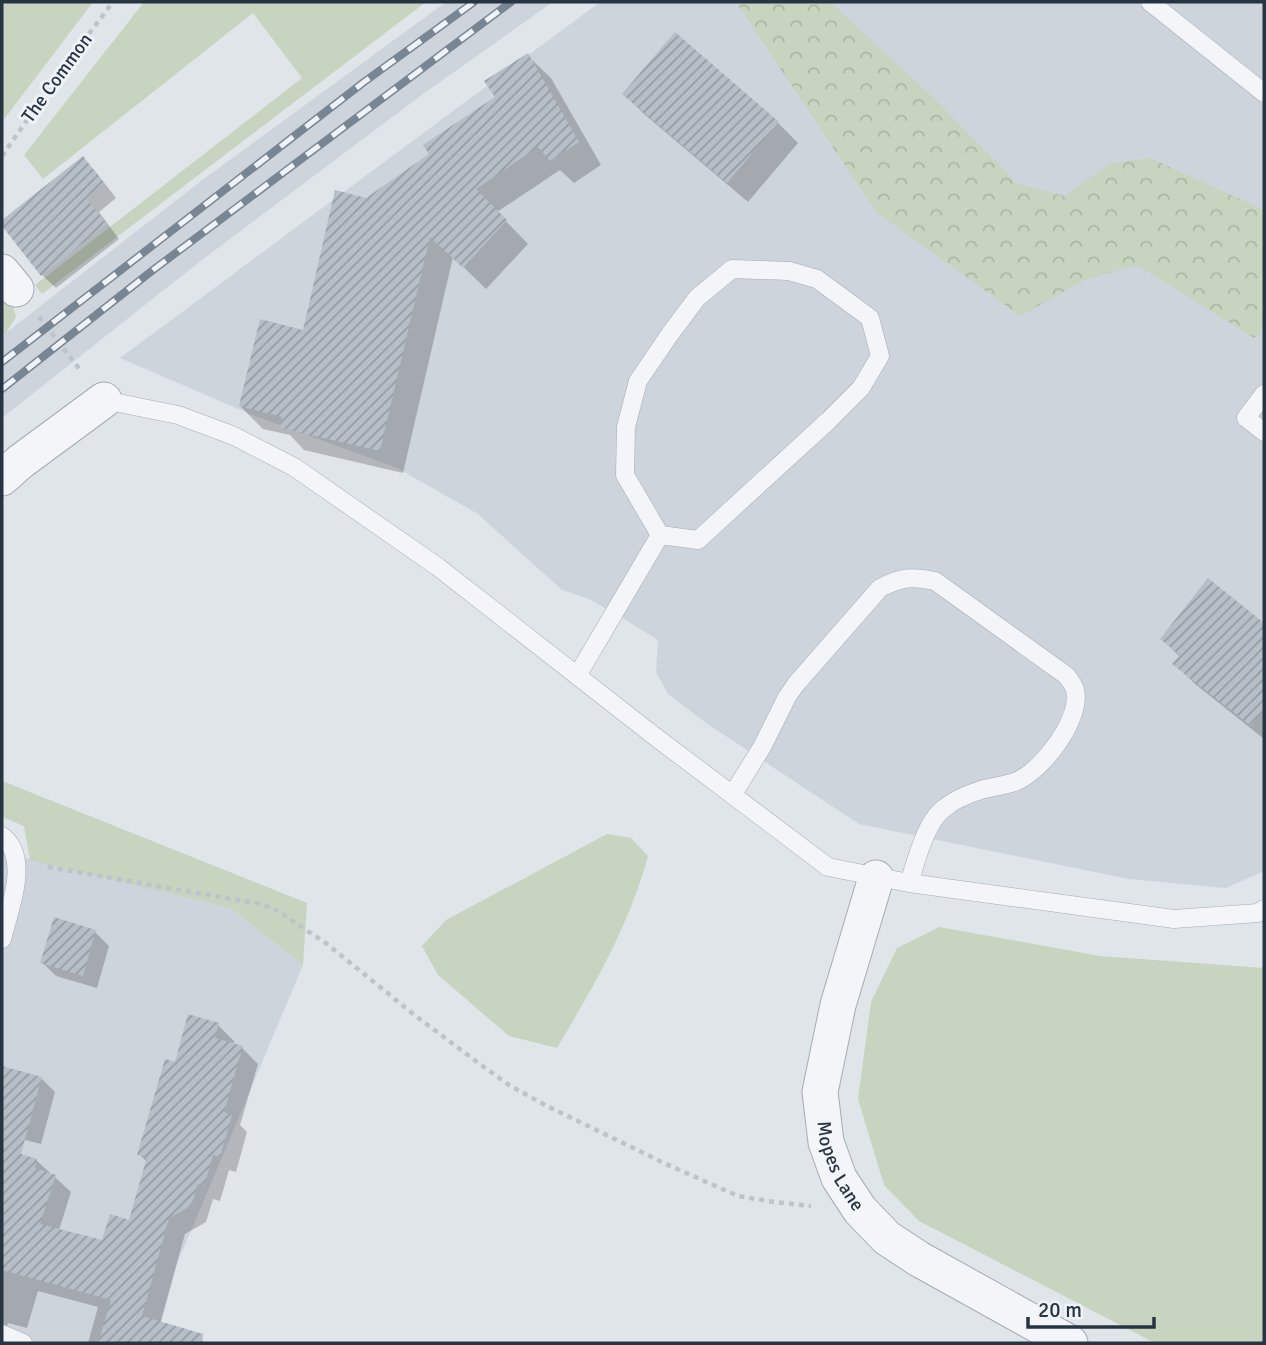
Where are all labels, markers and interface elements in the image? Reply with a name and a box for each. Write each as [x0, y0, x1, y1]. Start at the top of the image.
street label: The Common [16, 28, 98, 128]
street label: Mopes Lane [812, 1120, 869, 1216]
scale bar [1028, 1286, 1154, 1330]
text: 20 m [1038, 1297, 1082, 1323]

